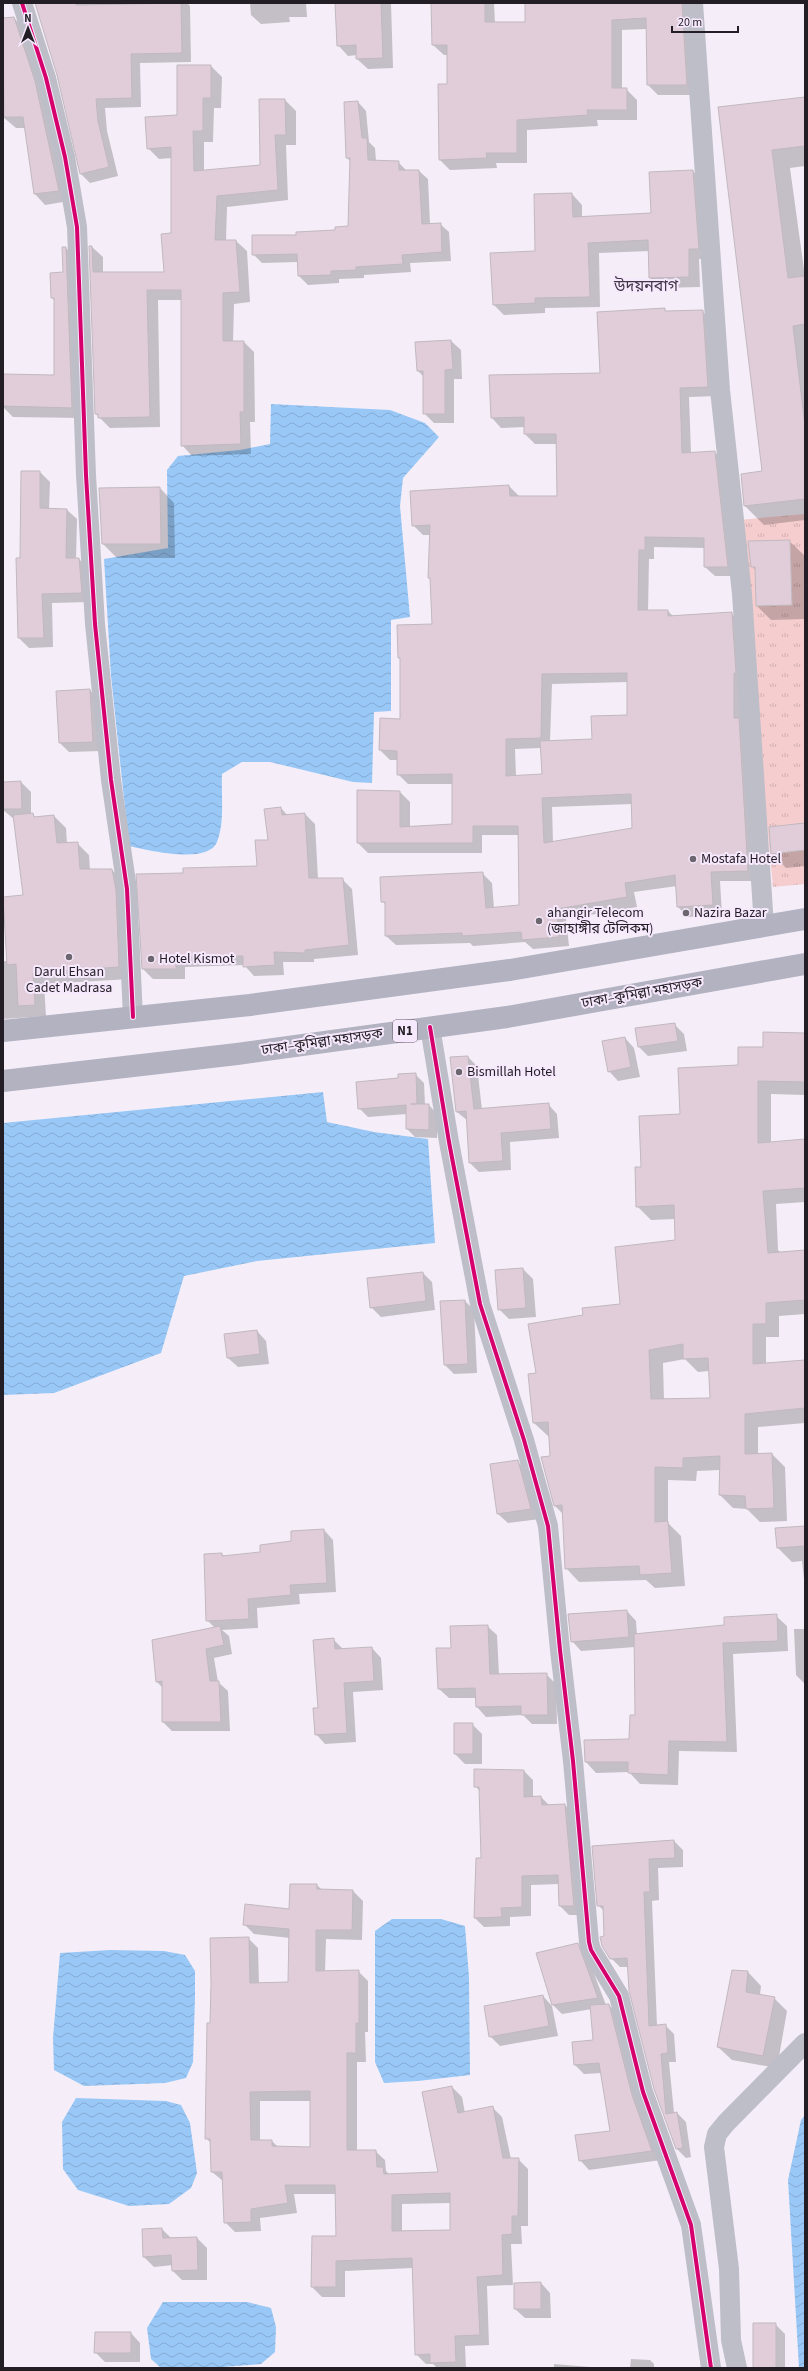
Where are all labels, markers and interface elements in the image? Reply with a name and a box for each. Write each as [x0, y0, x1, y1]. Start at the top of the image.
north arrow [8, 8, 48, 48]
scale bar [672, 8, 738, 34]
text: N [24, 11, 32, 26]
text: 20 m [678, 14, 702, 31]
district label: উদয়নবাগ [613, 275, 679, 297]
place label: Mostafa Hotel [701, 849, 781, 869]
marker: Mostafa Hotel [688, 854, 698, 864]
place label: ahangir Telecom (জাহাঙ্গীর টেলিকম) [547, 903, 654, 939]
place label: Nazira Bazar [694, 903, 767, 923]
marker: Nazira Bazar [681, 908, 691, 918]
marker: ahangir Telecom (জাহাঙ্গীর টেলিকম) [534, 916, 544, 926]
place label: Hotel Kismot [159, 949, 235, 969]
marker: Darul Ehsan Cadet Madrasa [64, 952, 74, 962]
marker: Hotel Kismot [146, 954, 156, 964]
place label: Darul Ehsan Cadet Madrasa [26, 962, 112, 998]
street label: ঢাকা–কুমিল্লা মহাসড়ক [579, 972, 705, 1014]
road number: N1 [393, 1020, 417, 1042]
street label: ঢাকা–কুমিল্লা মহাসড়ক [259, 1023, 385, 1061]
place label: Bismillah Hotel [467, 1062, 556, 1082]
marker: Bismillah Hotel [454, 1067, 464, 1077]

